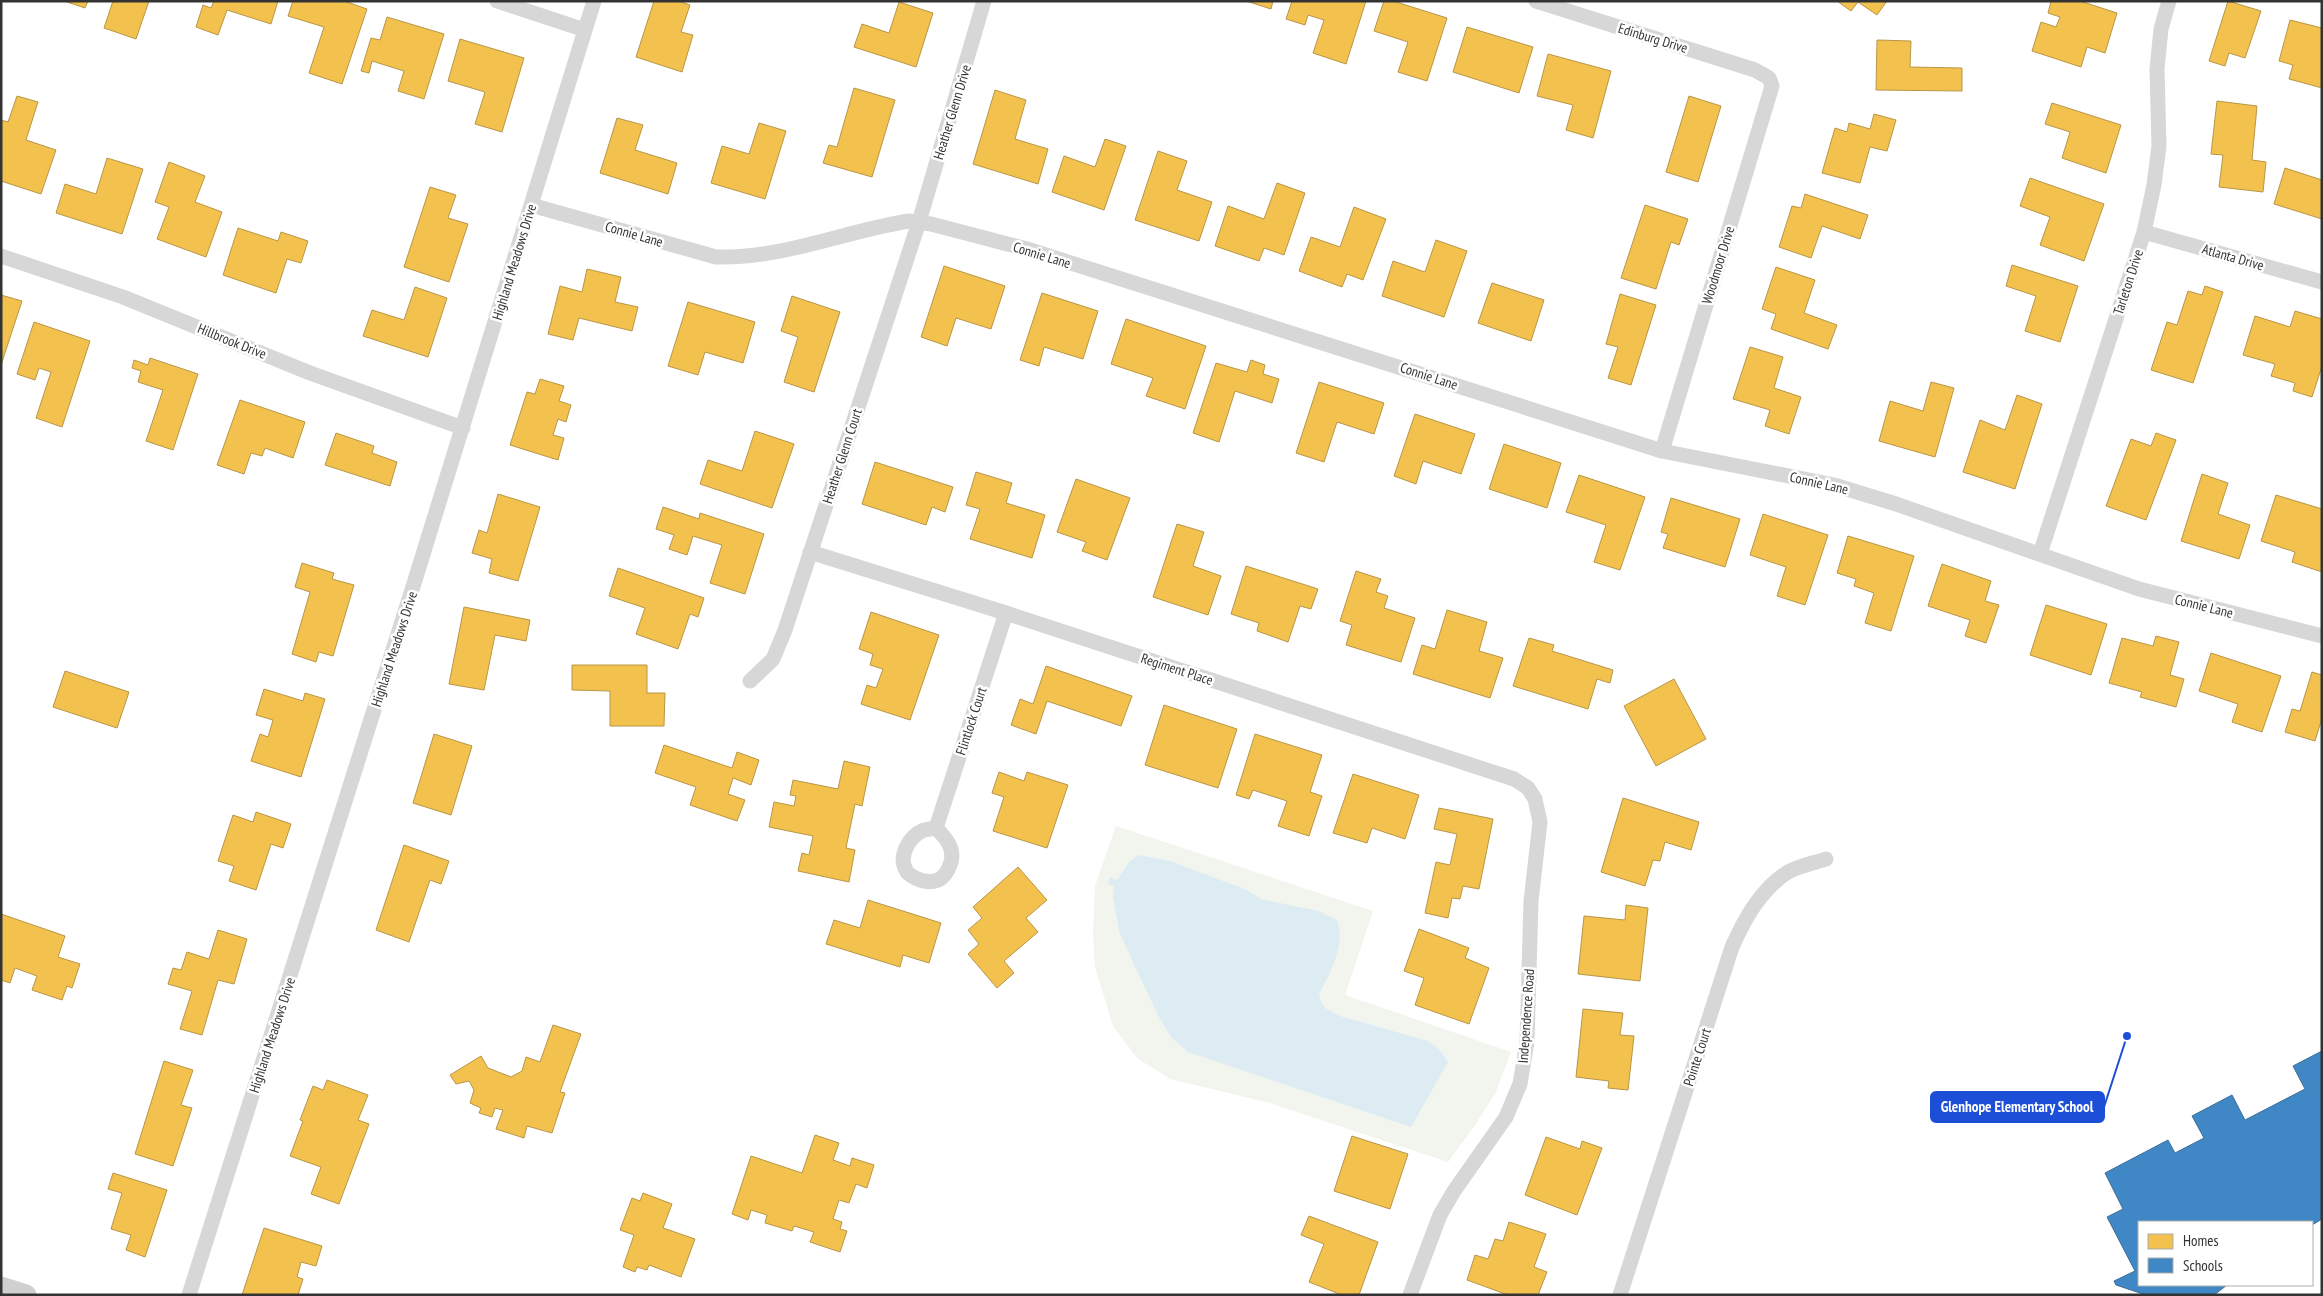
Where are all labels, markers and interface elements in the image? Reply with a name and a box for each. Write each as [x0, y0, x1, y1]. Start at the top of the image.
street label: Edinburg Drive [1616, 19, 1690, 57]
street label: Heather Glenn Drive [929, 62, 975, 162]
street label: Highland Meadows Drive [488, 202, 540, 322]
street label: Connie Lane [603, 217, 665, 251]
street label: Woodmoor Drive [1698, 224, 1738, 306]
street label: Connie Lane [1011, 238, 1073, 272]
street label: Atlanta Drive [2200, 240, 2266, 274]
street label: Tarleton Drive [2109, 247, 2147, 317]
street label: Hillbrook Drive [195, 319, 269, 363]
street label: Connie Lane [1398, 358, 1460, 394]
street label: Heather Glenn Court [818, 406, 866, 506]
street label: Connie Lane [1788, 468, 1850, 498]
street label: Highland Meadows Drive [367, 589, 421, 709]
street label: Connie Lane [2173, 590, 2235, 622]
street label: Regiment Place [1139, 649, 1215, 689]
street label: Flintlock Court [952, 685, 991, 757]
street label: Independence Road [1514, 968, 1538, 1064]
street label: Highland Meadows Drive [245, 975, 299, 1095]
street label: Pointe Court [1679, 1026, 1715, 1088]
callout: Glenhope Elementary School [1931, 1092, 2104, 1122]
text: Glenhope Elementary School [1941, 1097, 2094, 1116]
legend [2138, 1221, 2313, 1286]
text: Homes [2183, 1231, 2219, 1250]
text: Schools [2183, 1256, 2223, 1275]

